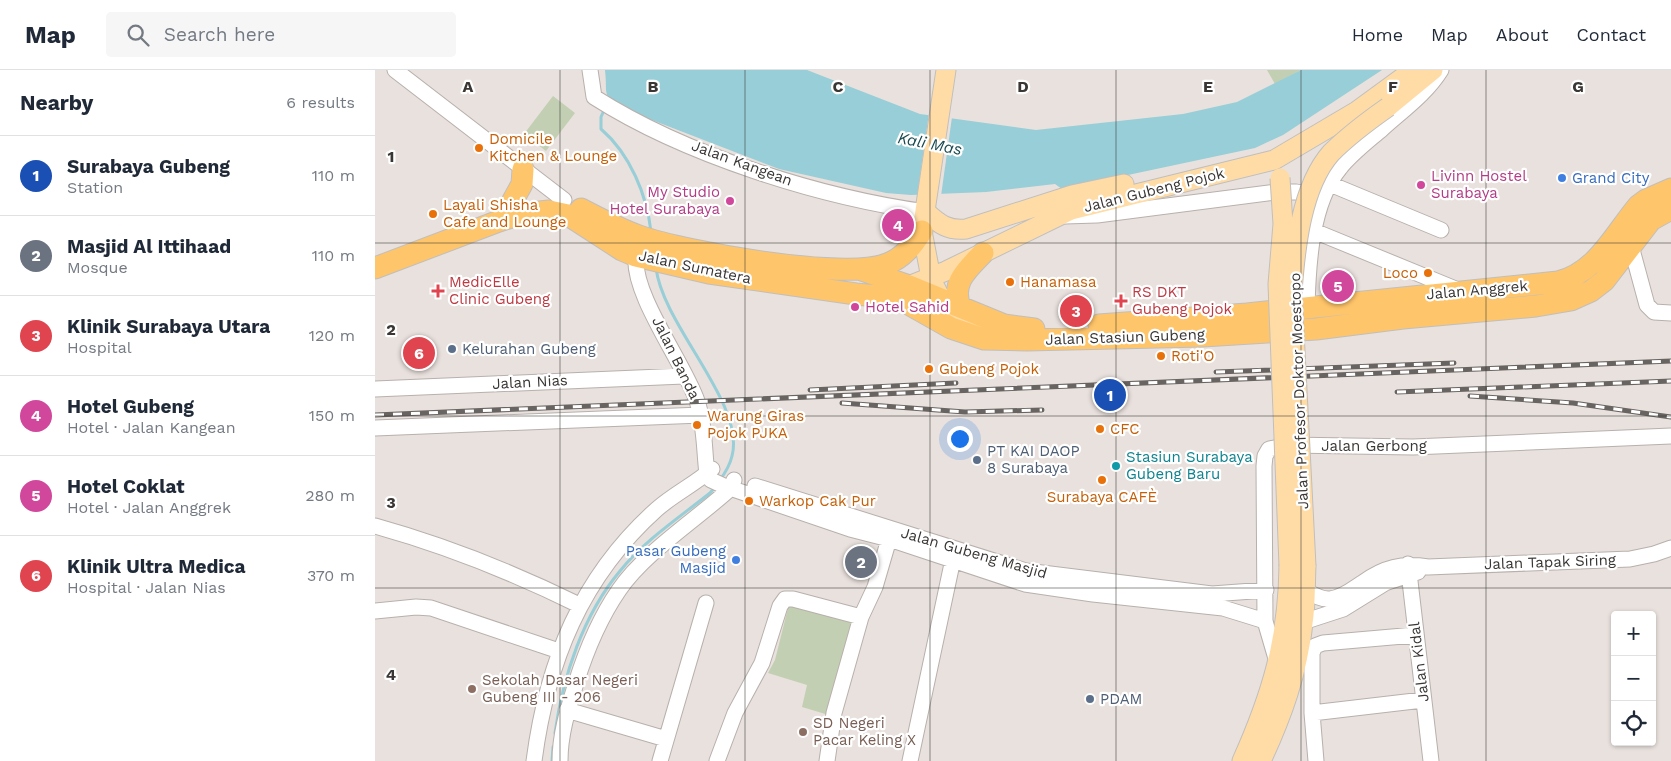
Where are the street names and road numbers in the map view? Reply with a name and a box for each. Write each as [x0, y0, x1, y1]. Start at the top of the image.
street label: Jalan Kangean [689, 136, 795, 190]
street label: Jalan Gubeng Pojok [1082, 164, 1227, 216]
street label: Jalan Sumatera [637, 246, 754, 288]
street label: Jalan Profesor Doktor Moestopo [1286, 272, 1312, 510]
street label: Jalan Anggrek [1426, 277, 1529, 303]
street label: Jalan Banda [648, 314, 704, 403]
street label: Jalan Stasiun Gubeng [1045, 325, 1205, 349]
street label: Jalan Nias [492, 371, 568, 393]
street label: Jalan Gerbong [1321, 437, 1427, 455]
street label: Jalan Gubeng Masjid [899, 524, 1049, 582]
street label: Jalan Tapak Siring [1484, 551, 1616, 573]
street label: Jalan Kidal [1405, 621, 1433, 703]

